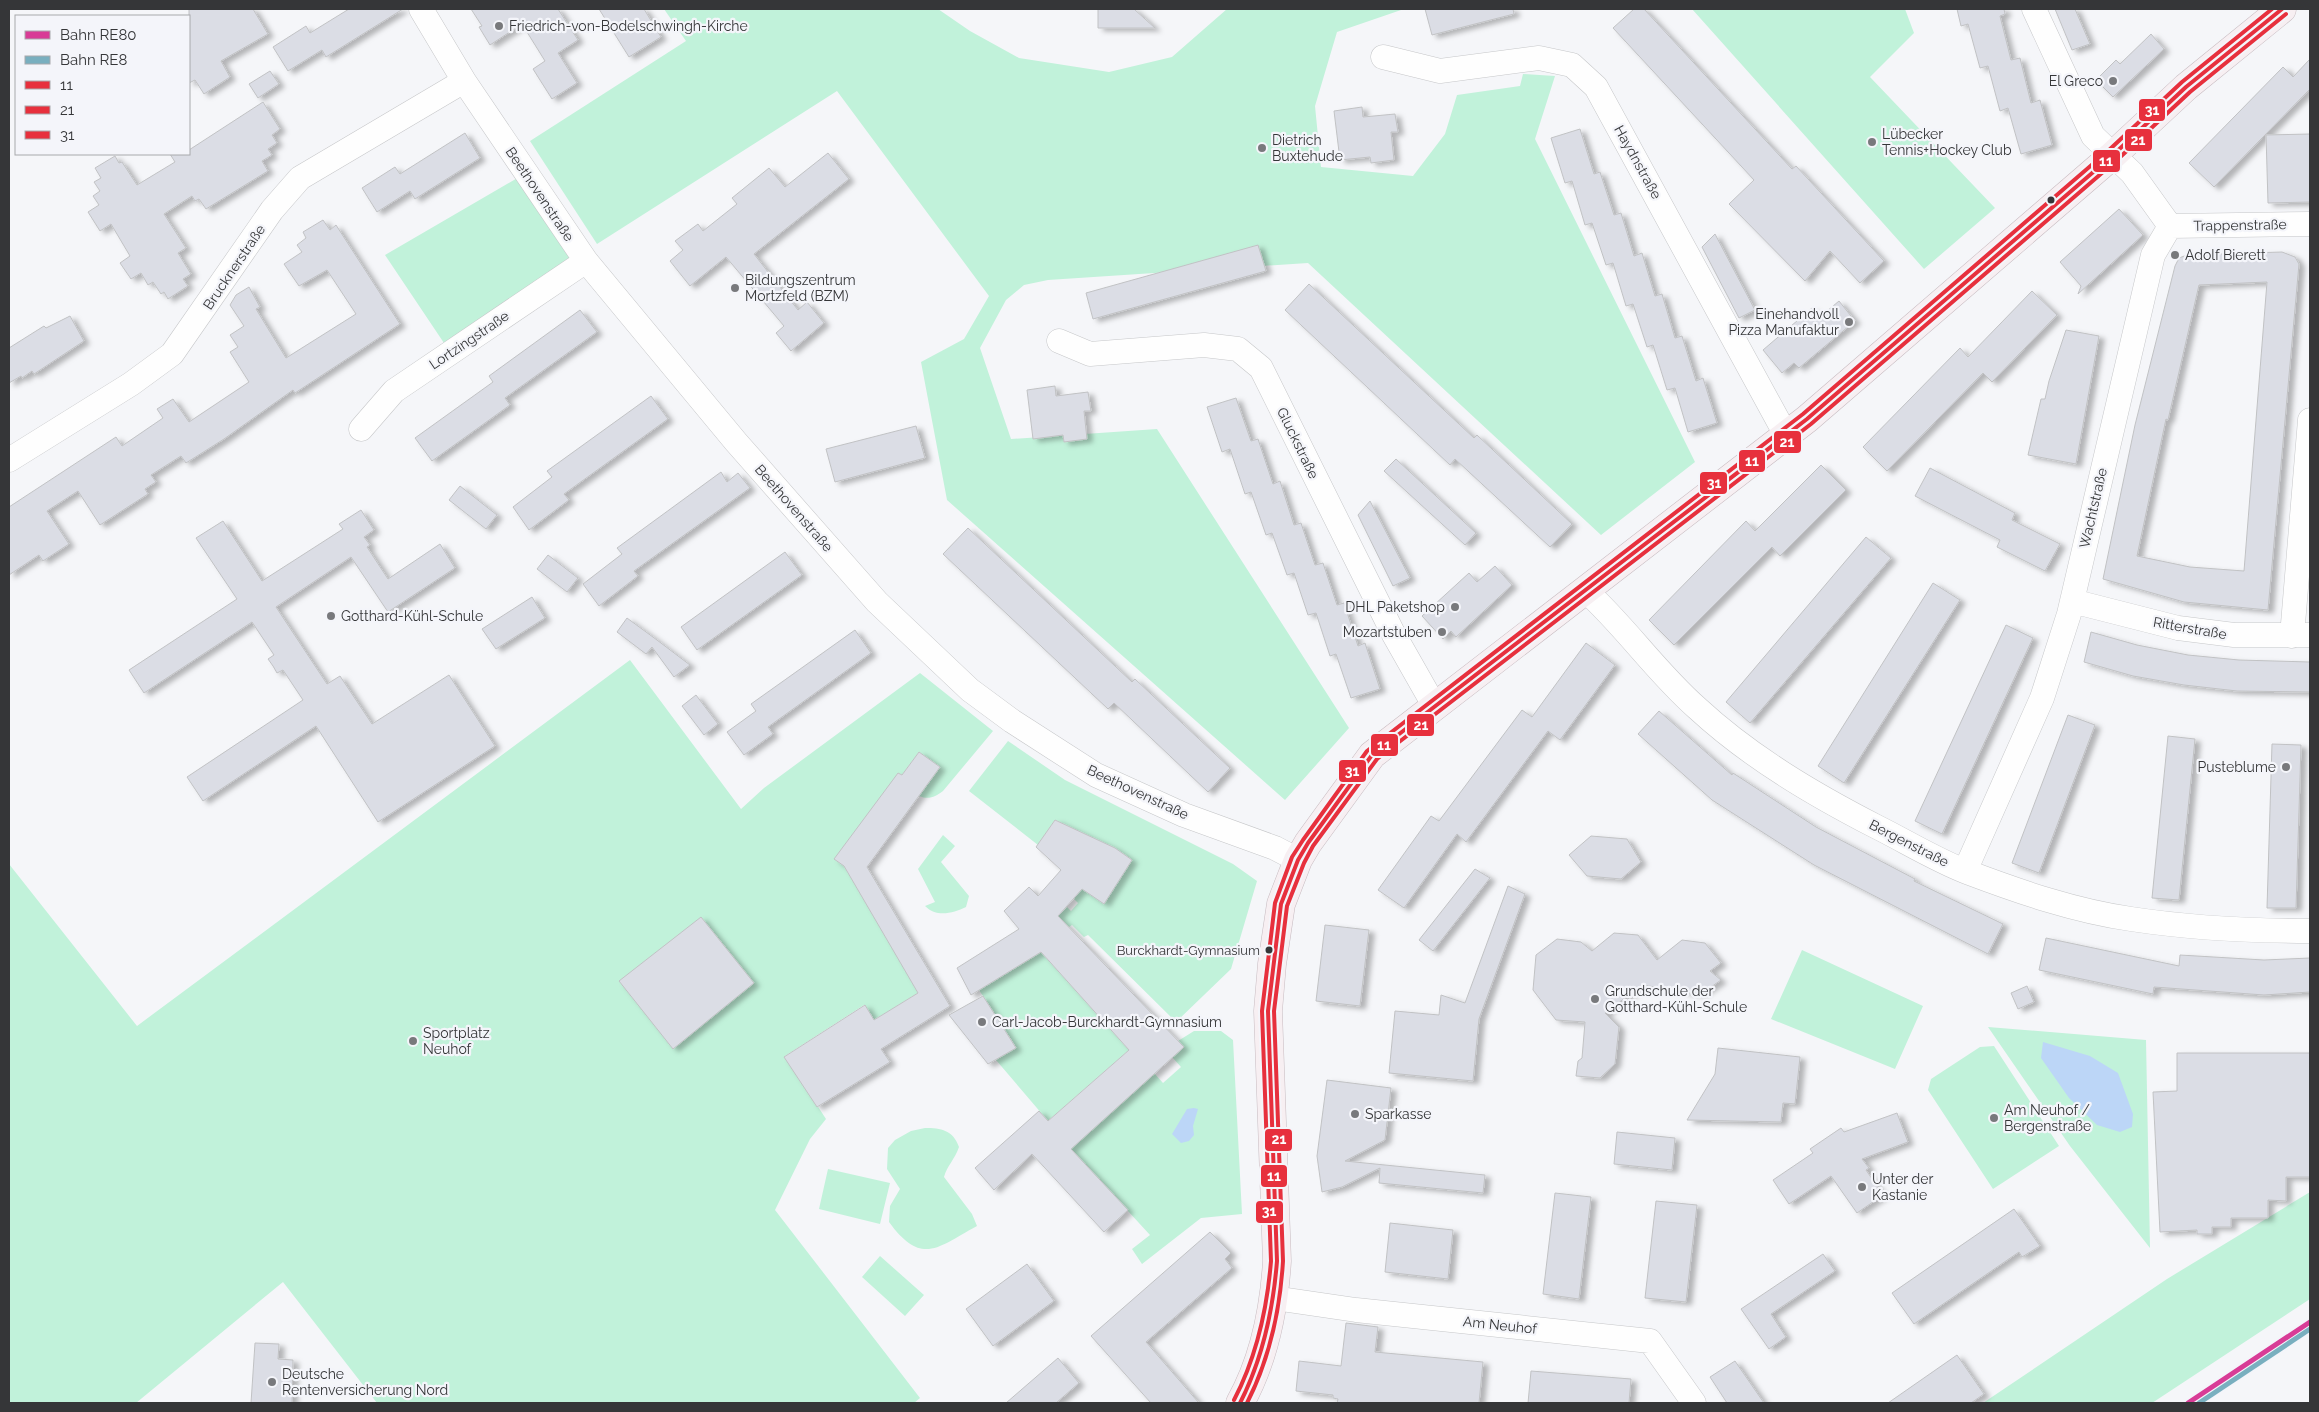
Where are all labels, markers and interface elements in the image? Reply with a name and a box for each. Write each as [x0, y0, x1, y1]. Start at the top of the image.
legend [15, 15, 190, 155]
place label: Friedrich-von-Bodelschwingh-Kirche [509, 18, 748, 34]
marker: Friedrich-von-Bodelschwingh-Kirche [493, 20, 505, 32]
text: Bahn RE80 [60, 26, 137, 44]
text: Bahn RE8 [60, 51, 127, 69]
place label: El Greco [2049, 73, 2103, 89]
marker: El Greco [2107, 75, 2119, 87]
text: 11 [60, 76, 73, 94]
line badge: 31 [2138, 98, 2166, 122]
text: 21 [60, 101, 75, 119]
text: 31 [2145, 102, 2159, 118]
street label: Haydnstraße [1611, 122, 1665, 202]
text: 31 [60, 126, 75, 144]
place label: Lübecker Tennis+Hockey Club [1882, 126, 2012, 158]
line badge: 21 [2124, 128, 2153, 152]
place label: Dietrich Buxtehude [1272, 132, 1343, 164]
text: 21 [2131, 132, 2145, 148]
marker: Lübecker Tennis+Hockey Club [1866, 136, 1878, 148]
marker: Dietrich Buxtehude [1256, 142, 1268, 154]
street label: Beethovenstraße [503, 144, 577, 244]
line badge: 11 [2092, 149, 2121, 173]
text: 11 [2099, 153, 2113, 169]
unlabelled marker [2046, 195, 2056, 205]
street label: Trappenstraße [2193, 216, 2287, 234]
street label: Brucknerstraße [200, 222, 268, 312]
place label: Adolf Bierett [2185, 247, 2266, 263]
marker: Adolf Bierett [2169, 249, 2181, 261]
place label: Bildungszentrum Mortzfeld (BZM) [745, 272, 856, 304]
marker: Bildungszentrum Mortzfeld (BZM) [729, 282, 741, 294]
place label: Einehandvoll Pizza Manufaktur [1728, 306, 1839, 338]
street label: Lortzingstraße [426, 307, 512, 373]
marker: Einehandvoll Pizza Manufaktur [1843, 316, 1855, 328]
street label: Gluckstraße [1274, 405, 1322, 481]
line badge: 21 [1773, 430, 1802, 454]
text: 21 [1780, 434, 1794, 450]
line badge: 11 [1738, 449, 1766, 473]
text: 11 [1745, 453, 1759, 469]
street label: Beethovenstraße [752, 461, 836, 555]
street label: Wachtstraße [2076, 466, 2110, 550]
line badge: 31 [1699, 471, 1728, 495]
text: 31 [1707, 475, 1721, 491]
place label: DHL Paketshop [1345, 599, 1445, 615]
marker: DHL Paketshop [1449, 601, 1461, 613]
place label: Gotthard-Kühl-Schule [341, 608, 483, 624]
marker: Gotthard-Kühl-Schule [325, 610, 337, 622]
street label: Ritterstraße [2152, 614, 2228, 642]
place label: Mozartstuben [1343, 624, 1432, 640]
marker: Mozartstuben [1436, 626, 1448, 638]
line badge: 21 [1406, 713, 1435, 737]
text: 21 [1414, 717, 1428, 733]
line badge: 11 [1370, 733, 1399, 757]
text: 11 [1377, 737, 1391, 753]
line badge: 31 [1338, 759, 1367, 783]
place label: Pusteblume [2198, 759, 2276, 775]
street label: Beethovenstraße [1085, 761, 1191, 823]
marker: Pusteblume [2280, 761, 2292, 773]
text: 31 [1345, 763, 1359, 779]
street label: Bergenstraße [1867, 816, 1951, 870]
place label: Burckhardt-Gymnasium [1117, 943, 1260, 958]
marker: Burckhardt-Gymnasium [1264, 945, 1274, 955]
place label: Grundschule der Gotthard-Kühl-Schule [1605, 983, 1747, 1015]
marker: Grundschule der Gotthard-Kühl-Schule [1589, 993, 1601, 1005]
place label: Carl-Jacob-Burckhardt-Gymnasium [992, 1014, 1222, 1030]
marker: Carl-Jacob-Burckhardt-Gymnasium [976, 1016, 988, 1028]
place label: Sportplatz Neuhof [423, 1025, 490, 1057]
marker: Sportplatz Neuhof [407, 1035, 419, 1047]
place label: Am Neuhof / Bergenstraße [2004, 1102, 2091, 1134]
place label: Sparkasse [1365, 1106, 1431, 1122]
marker: Sparkasse [1349, 1108, 1361, 1120]
marker: Am Neuhof / Bergenstraße [1988, 1112, 2000, 1124]
line badge: 21 [1264, 1128, 1293, 1152]
text: 21 [1272, 1131, 1286, 1147]
line badge: 11 [1260, 1164, 1288, 1188]
text: 11 [1267, 1168, 1281, 1184]
place label: Unter der Kastanie [1872, 1171, 1933, 1203]
marker: Unter der Kastanie [1856, 1181, 1868, 1193]
line badge: 31 [1255, 1200, 1284, 1224]
text: 31 [1262, 1203, 1276, 1219]
street label: Am Neuhof [1462, 1313, 1539, 1337]
place label: Deutsche Rentenversicherung Nord [282, 1366, 448, 1398]
marker: Deutsche Rentenversicherung Nord [266, 1376, 278, 1388]

